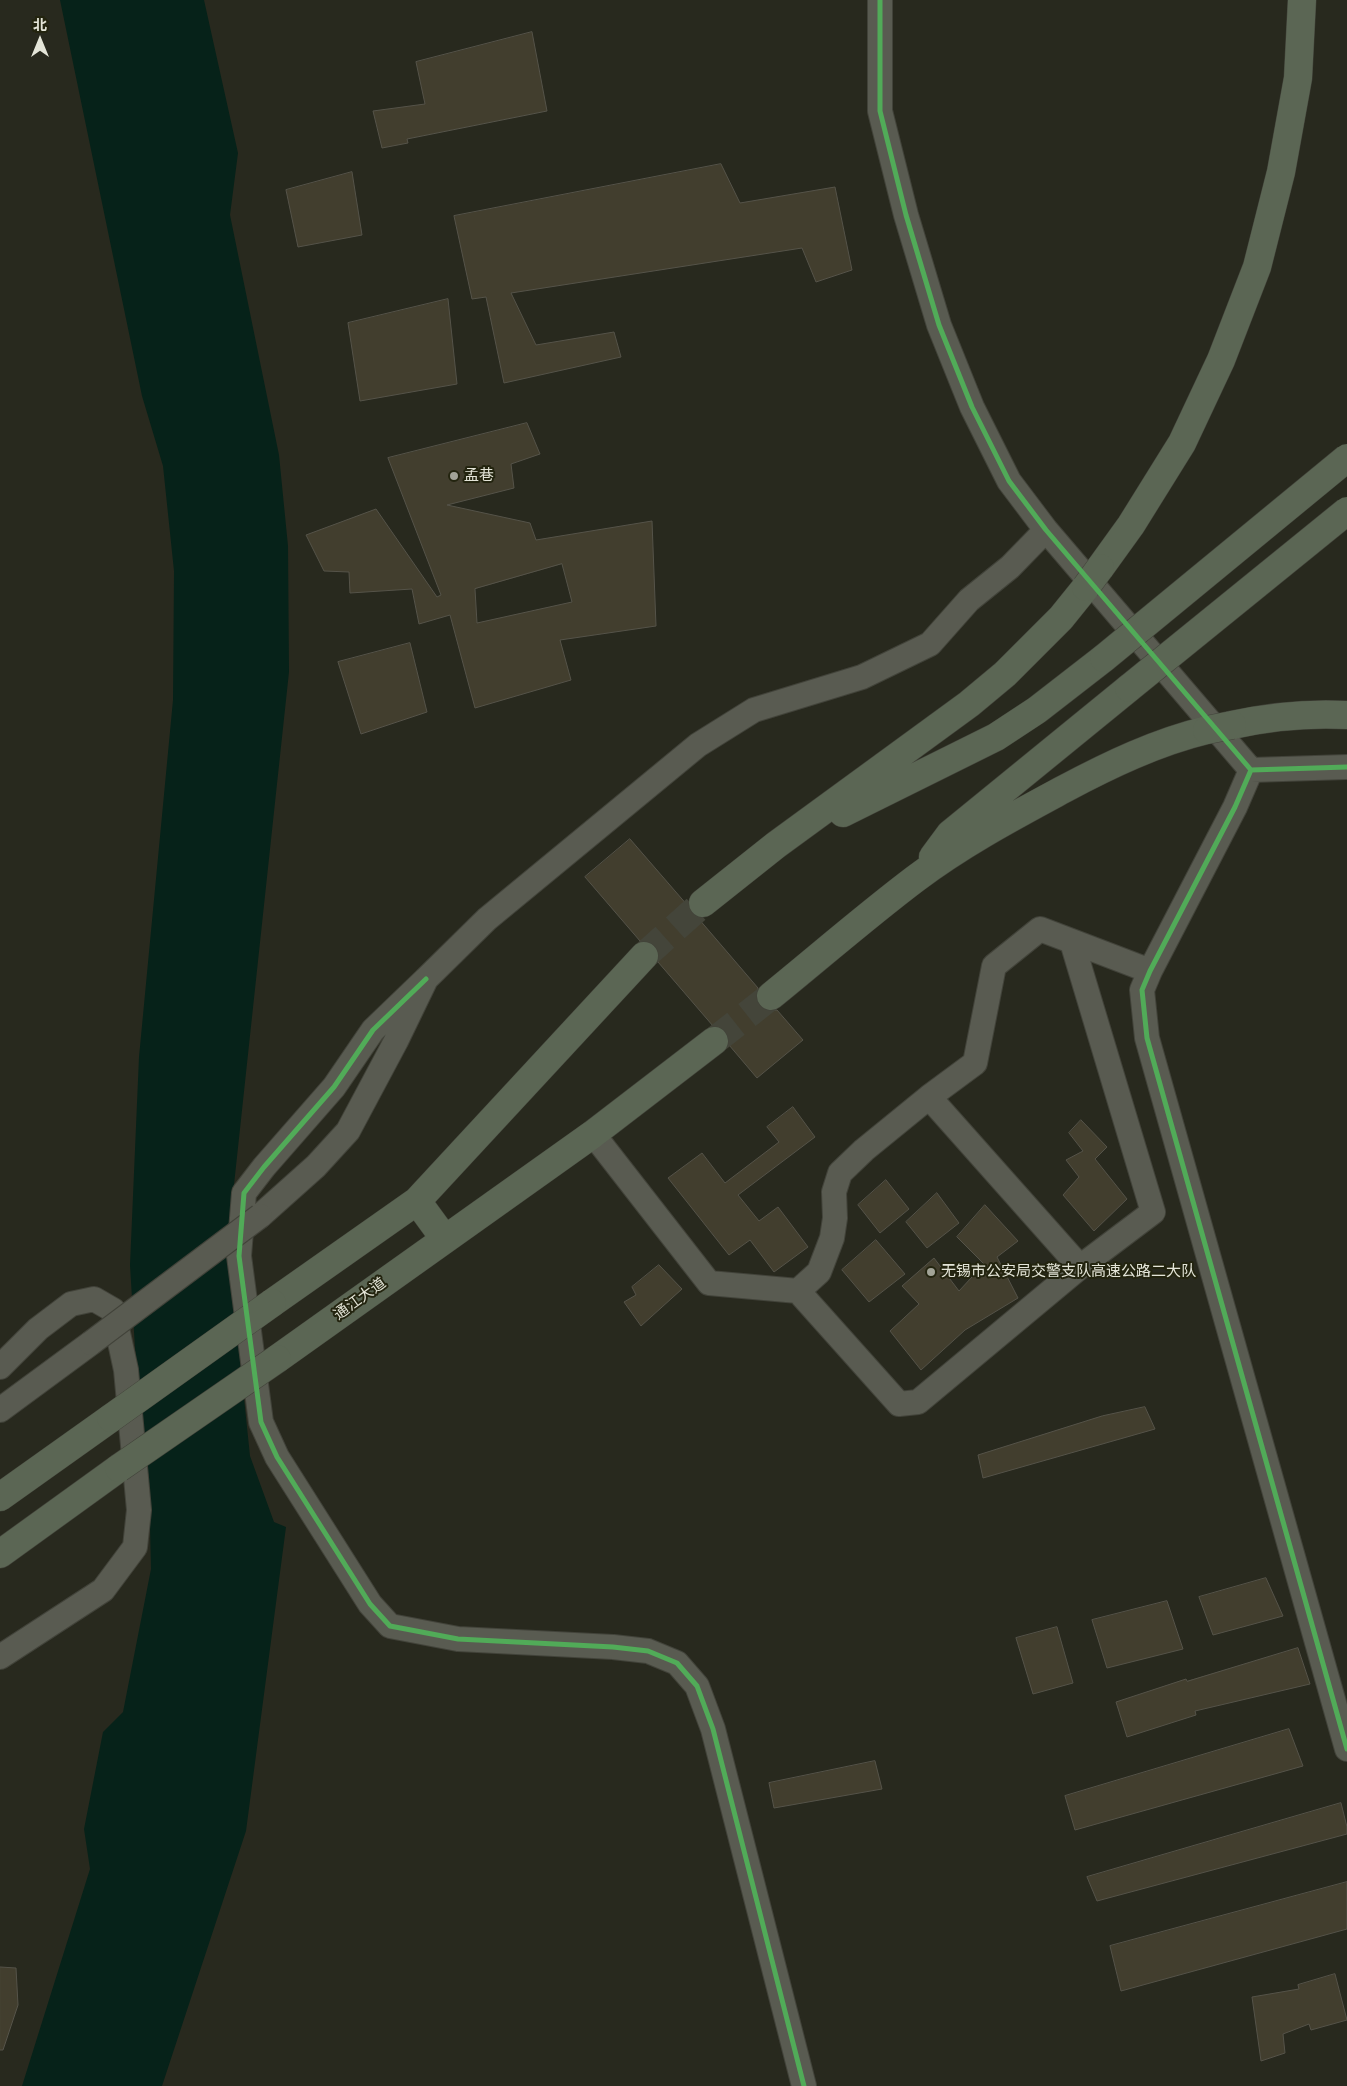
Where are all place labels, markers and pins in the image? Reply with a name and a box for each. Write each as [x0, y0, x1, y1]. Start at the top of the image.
place label: 孟巷 [464, 467, 494, 485]
marker: 孟巷 [448, 470, 460, 482]
place label: 无锡市公安局交警支队高速公路二大队 [941, 1263, 1196, 1281]
marker: 无锡市公安局交警支队高速公路二大队 [925, 1266, 937, 1278]

